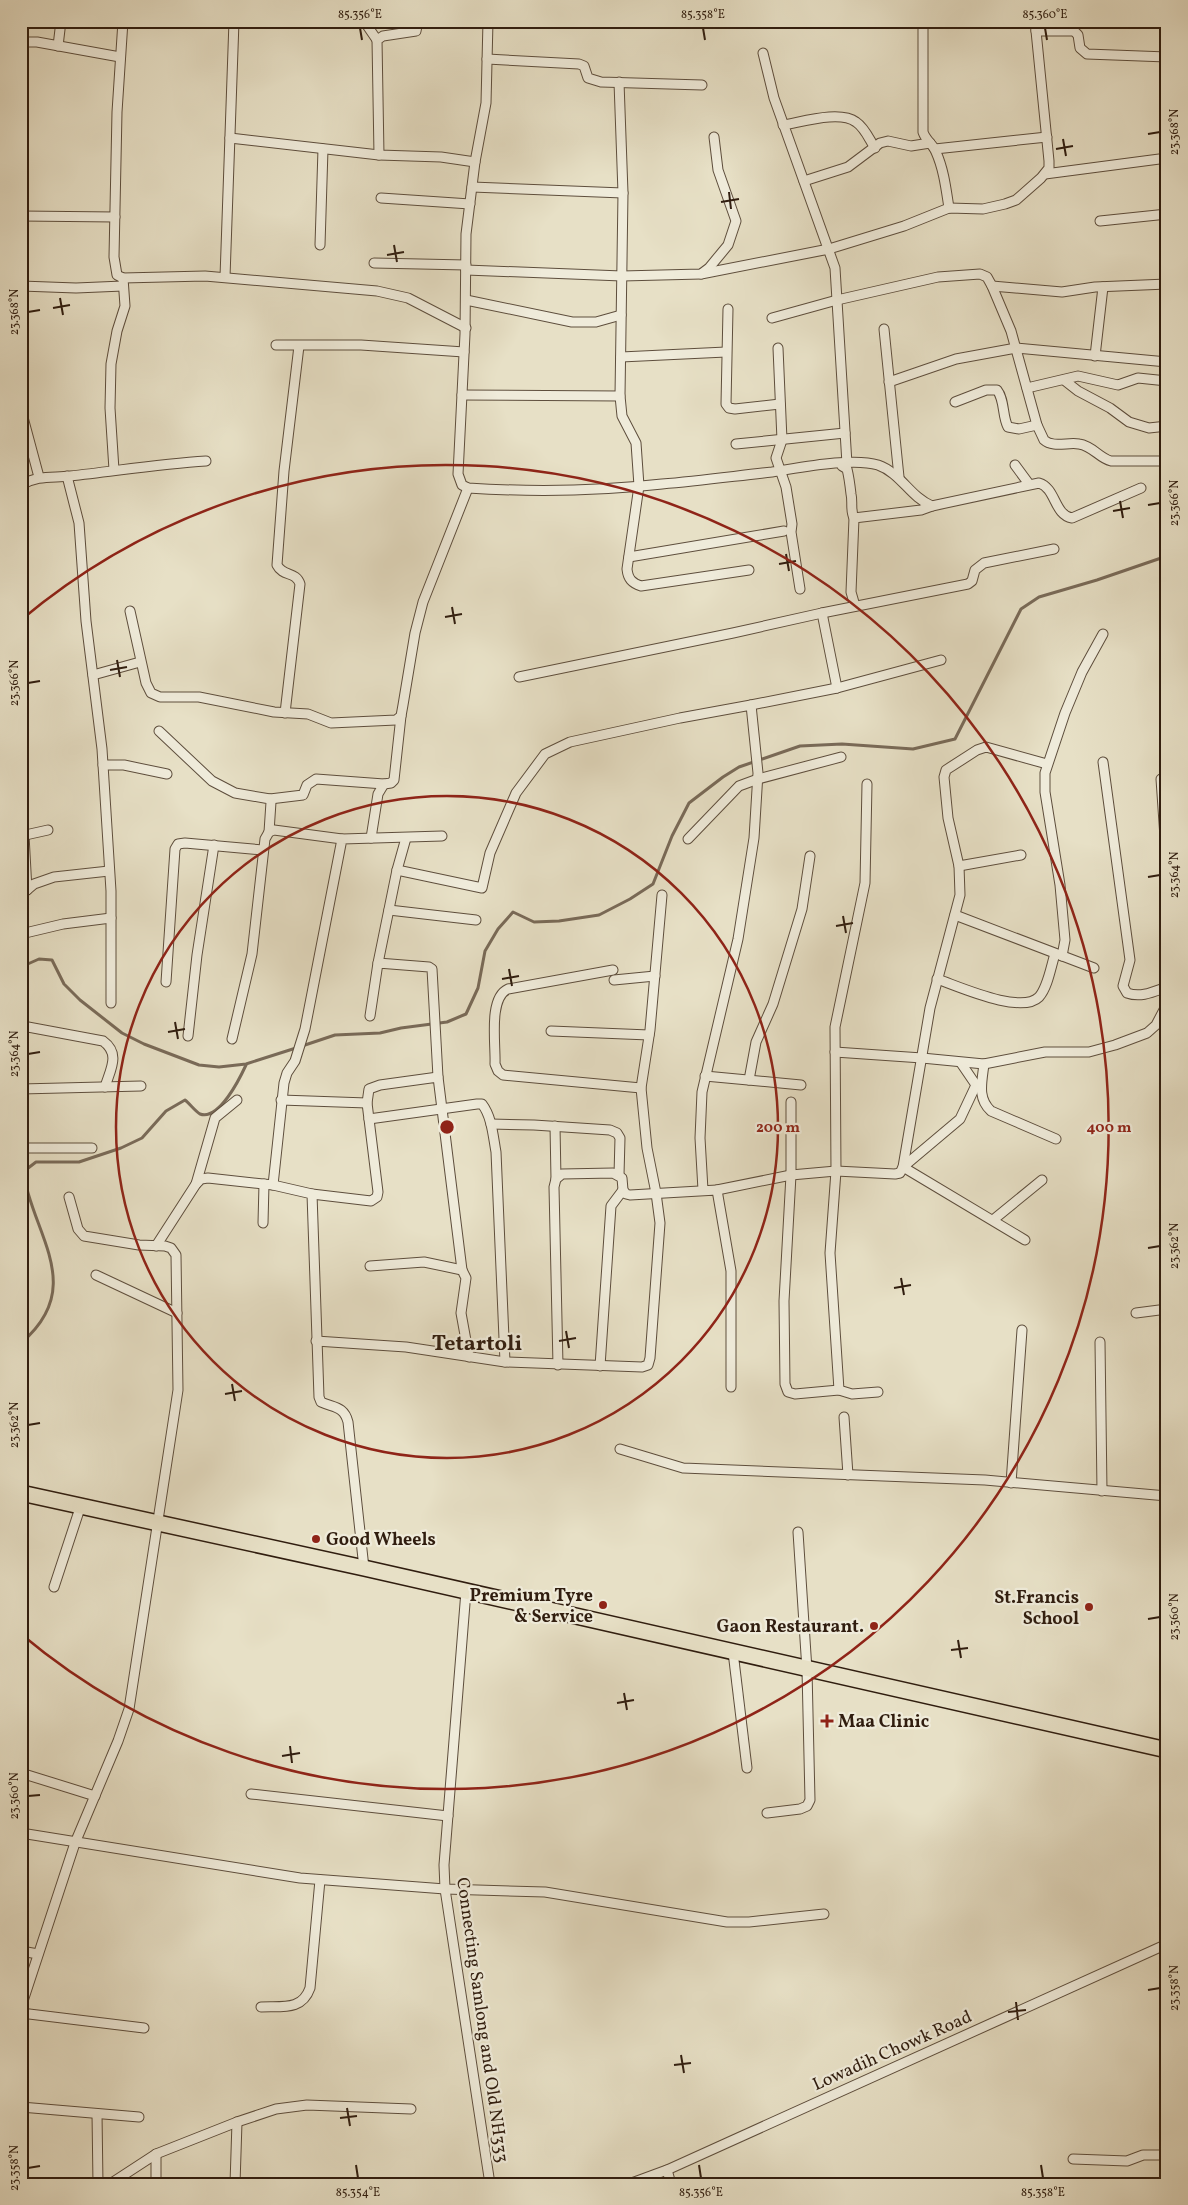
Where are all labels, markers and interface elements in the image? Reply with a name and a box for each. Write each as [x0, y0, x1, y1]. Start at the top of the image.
text: 85.356°E [338, 7, 382, 23]
text: 85.358°E [681, 7, 725, 23]
text: 85.360°E [1022, 7, 1068, 23]
text: 23.368°N [1167, 109, 1183, 155]
text: 23.368°N [7, 289, 23, 335]
text: 23.366°N [1167, 480, 1183, 526]
text: 23.366°N [7, 660, 23, 706]
text: 23.364°N [1167, 852, 1183, 898]
text: 23.364°N [7, 1031, 23, 1077]
centre of rings [438, 1118, 456, 1136]
text: 200 m [756, 1118, 800, 1139]
text: 400 m [1087, 1118, 1132, 1139]
text: 23.362°N [1167, 1223, 1183, 1269]
district label: Tetartoli [432, 1329, 522, 1360]
text: 23.362°N [7, 1402, 23, 1448]
place label: Good Wheels [326, 1528, 436, 1553]
marker: Good Wheels [310, 1533, 322, 1545]
place label: Premium Tyre & Service [470, 1584, 593, 1630]
place label: St.Francis School [994, 1586, 1079, 1632]
text: 23.360°N [1167, 1593, 1183, 1641]
marker: Premium Tyre & Service [597, 1599, 609, 1611]
marker: St.Francis School [1083, 1601, 1095, 1613]
place label: Gaon Restaurant. [717, 1615, 864, 1640]
marker: Gaon Restaurant. [868, 1620, 880, 1632]
place label: Maa Clinic [838, 1710, 929, 1735]
marker: Maa Clinic [820, 1714, 834, 1728]
text: 23.360°N [7, 1772, 23, 1820]
street label: Connecting Samlong and Old NH333 [449, 1876, 514, 2165]
text: 23.358°N [1167, 1965, 1183, 2011]
street label: Lowadih Chowk Road [809, 2005, 976, 2098]
text: 23.358°N [7, 2145, 23, 2191]
text: 85.354°E [336, 2185, 380, 2201]
text: 85.356°E [679, 2185, 723, 2201]
text: 85.358°E [1021, 2185, 1065, 2201]

